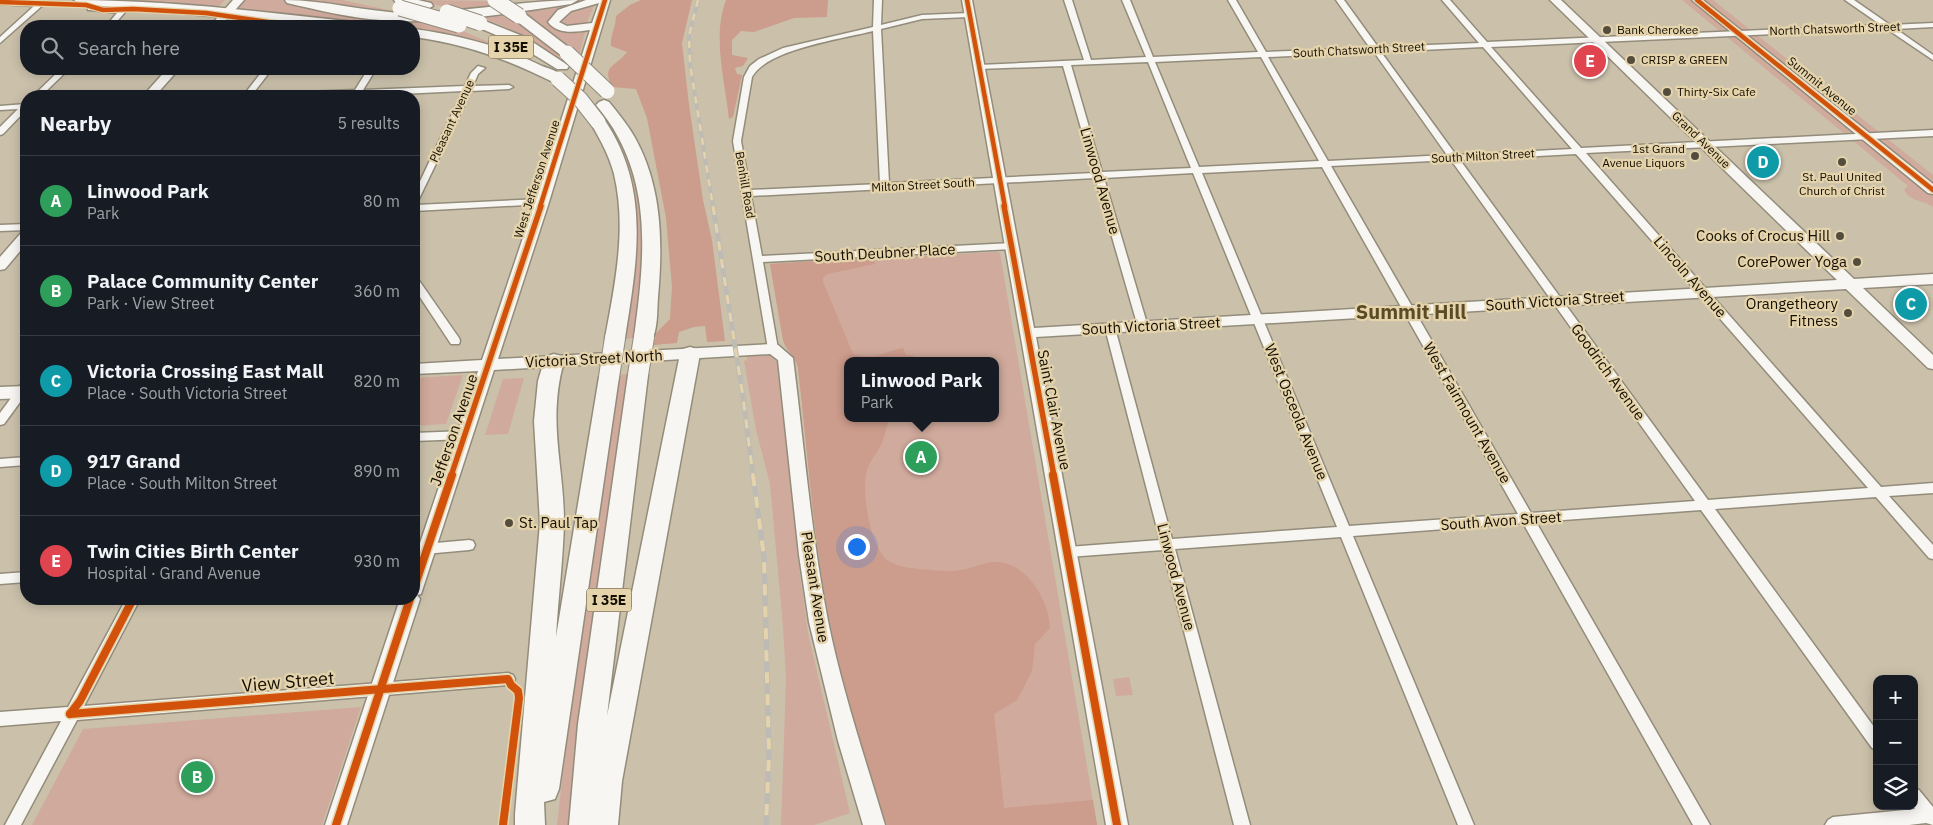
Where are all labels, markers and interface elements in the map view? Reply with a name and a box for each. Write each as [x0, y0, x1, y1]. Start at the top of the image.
street label: North Chatsworth Street [1769, 19, 1901, 38]
search box [20, 20, 420, 75]
place label: Bank Cherokee [1617, 22, 1699, 37]
marker: Bank Cherokee [1601, 24, 1613, 36]
icon: search [38, 34, 66, 62]
text: Search here [78, 36, 180, 60]
road number: I 35E [488, 36, 534, 58]
street label: South Chatsworth Street [1293, 39, 1425, 60]
pin: E [1574, 42, 1606, 80]
place label: CRISP & GREEN [1641, 52, 1728, 67]
street label: Summit Avenue [1785, 53, 1860, 118]
marker: CRISP & GREEN [1625, 54, 1637, 66]
street label: Pleasant Avenue [426, 77, 477, 165]
place label: Thirty-Six Cafe [1677, 84, 1756, 99]
marker: Thirty-Six Cafe [1661, 86, 1673, 98]
street label: Grand Avenue [1669, 108, 1734, 172]
text: Nearby [40, 109, 111, 137]
text: 5 results [337, 113, 400, 133]
street label: West Jefferson Avenue [510, 117, 563, 240]
street label: Linwood Avenue [1076, 125, 1125, 236]
place label: 1st Grand Avenue Liquors [1602, 141, 1685, 170]
pin: D [1747, 143, 1779, 181]
street label: South Milton Street [1431, 145, 1535, 166]
street label: Benhill Road [732, 150, 759, 220]
marker: 1st Grand Avenue Liquors [1689, 150, 1701, 162]
marker: St. Paul United Church of Christ [1836, 156, 1848, 168]
place label: St. Paul United Church of Christ [1799, 169, 1885, 198]
street label: Milton Street South [871, 174, 975, 195]
text: Linwood Park [87, 179, 209, 203]
text: A [51, 191, 61, 211]
text: 80 m [363, 191, 400, 211]
text: Park [87, 203, 119, 223]
place label: Cooks of Crocus Hill [1696, 226, 1830, 245]
marker: Cooks of Crocus Hill [1834, 230, 1846, 242]
street label: Lincoln Avenue [1650, 232, 1731, 321]
street label: South Deubner Place [814, 239, 956, 266]
place label: CorePower Yoga [1737, 252, 1847, 271]
marker: CorePower Yoga [1851, 256, 1863, 268]
text: Palace Community Center [87, 269, 318, 293]
text: B [51, 281, 61, 301]
text: 360 m [353, 281, 400, 301]
pin: C [1895, 285, 1927, 323]
street label: South Victoria Street [1485, 286, 1625, 315]
text: Park · View Street [87, 293, 215, 313]
place label: Orangetheory Fitness [1746, 294, 1839, 330]
district label: Summit Hill [1356, 298, 1466, 325]
marker: Orangetheory Fitness [1842, 307, 1854, 319]
street label: South Victoria Street [1081, 312, 1221, 339]
street label: Goodrich Avenue [1567, 320, 1650, 424]
street label: West Fairmount Avenue [1419, 339, 1516, 487]
street label: West Osceola Avenue [1260, 341, 1332, 483]
street label: Victoria Street North [525, 345, 663, 372]
street label: Saint Clair Avenue [1034, 348, 1075, 472]
popup [844, 357, 999, 422]
text: Victoria Crossing East Mall [87, 359, 324, 383]
text: Linwood Park [861, 368, 982, 392]
text: C [51, 371, 61, 391]
text: 820 m [353, 371, 400, 391]
street label: Jefferson Avenue [425, 371, 482, 488]
text: Place · South Victoria Street [87, 383, 287, 403]
text: Park [861, 392, 893, 412]
pin: A [905, 438, 937, 476]
text: 917 Grand [87, 449, 180, 473]
text: D [50, 461, 62, 481]
text: 890 m [353, 461, 400, 481]
text: Place · South Milton Street [87, 473, 277, 493]
street label: South Avon Street [1440, 507, 1562, 534]
place label: St. Paul Tap [519, 513, 598, 532]
marker: St. Paul Tap [503, 517, 515, 529]
street label: Linwood Avenue [1153, 521, 1200, 633]
street label: Pleasant Avenue [797, 530, 834, 644]
your location [844, 534, 870, 560]
text: Twin Cities Birth Center [87, 539, 299, 563]
text: E [51, 551, 61, 571]
text: 930 m [353, 551, 400, 571]
text: Hospital · Grand Avenue [87, 563, 261, 583]
road number: I 35E [586, 588, 632, 612]
street label: View Street [241, 666, 335, 697]
map controls [1873, 675, 1918, 810]
button: + [1873, 675, 1918, 720]
button: − [1873, 720, 1918, 765]
pin: B [181, 758, 213, 796]
button: layers [1873, 765, 1918, 810]

